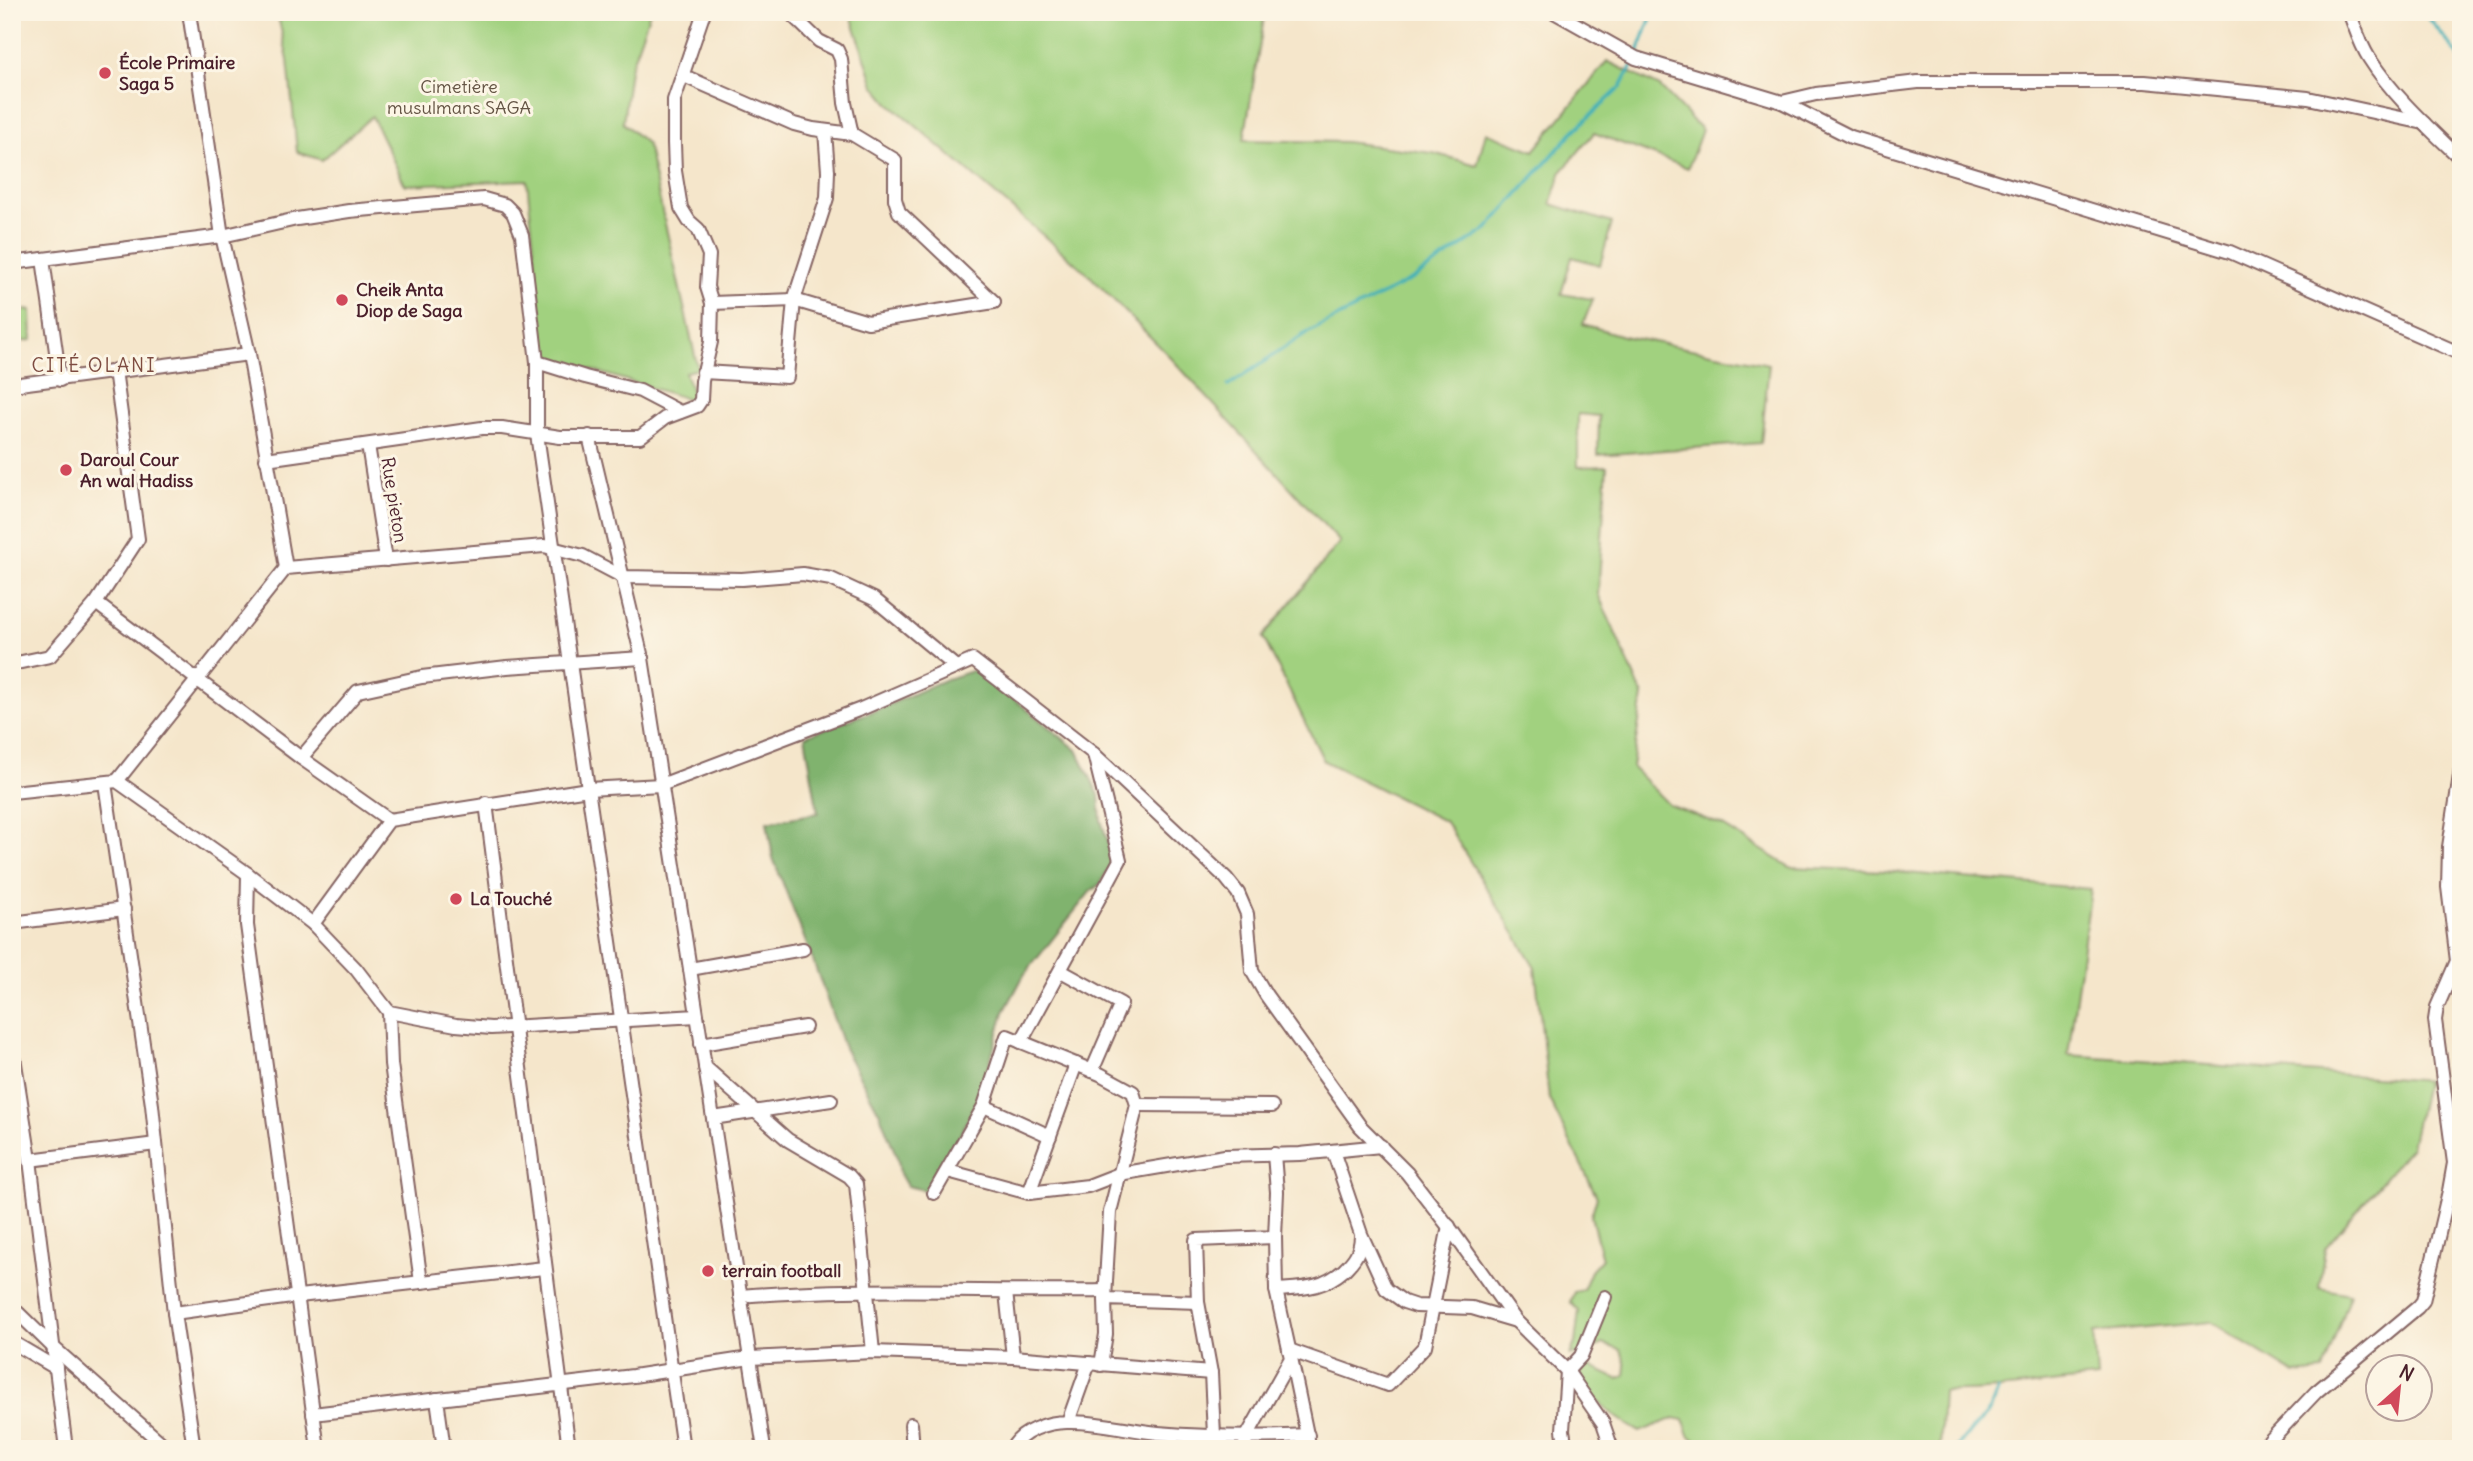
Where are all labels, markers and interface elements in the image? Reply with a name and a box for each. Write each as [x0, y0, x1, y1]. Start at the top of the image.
place label: École Primaire Saga 5 [119, 51, 235, 95]
marker: École Primaire Saga 5 [97, 65, 113, 81]
park label: Cimetière musulmans SAGA [387, 75, 531, 119]
place label: Cheik Anta Diop de Saga [356, 278, 462, 322]
marker: Cheik Anta Diop de Saga [334, 292, 350, 308]
district label: CITÉ OLANI [31, 353, 157, 377]
place label: Daroul Cour An wal Hadiss [80, 448, 193, 492]
street label: Rue pieton [376, 455, 413, 544]
marker: Daroul Cour An wal Hadiss [58, 462, 74, 478]
place label: La Touché [470, 887, 553, 910]
marker: La Touché [448, 891, 464, 907]
place label: terrain football [722, 1259, 841, 1282]
marker: terrain football [700, 1263, 716, 1279]
north arrow [2364, 1352, 2434, 1422]
text: N [2395, 1359, 2418, 1387]

